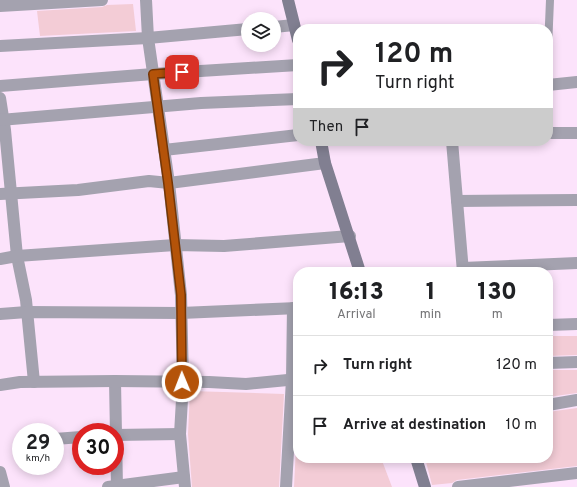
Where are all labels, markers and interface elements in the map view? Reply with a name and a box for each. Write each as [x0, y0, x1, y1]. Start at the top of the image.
map controls [241, 12, 281, 52]
button: layers [241, 12, 281, 52]
text: 120 m [375, 37, 453, 73]
icon: right [309, 40, 361, 92]
pin [165, 55, 199, 89]
icon: arrive [171, 61, 193, 83]
text: Turn right [375, 72, 455, 95]
icon: arrive [351, 116, 373, 138]
text: Then [309, 118, 343, 137]
text: 16:13 [329, 278, 384, 308]
text: 1 [426, 278, 435, 308]
text: 130 [477, 278, 517, 308]
text: Arrival [337, 307, 376, 323]
text: min [420, 307, 441, 323]
text: m [492, 307, 503, 323]
icon: right [309, 355, 331, 377]
text: Turn right [343, 356, 412, 375]
text: 120 m [496, 356, 537, 375]
position arrow [161, 361, 203, 403]
icon: arrive [309, 415, 331, 437]
text: Arrive at destination [343, 416, 486, 435]
text: 10 m [506, 416, 537, 435]
speed limit sign: 30 [72, 423, 124, 475]
text: 29 [26, 431, 50, 457]
text: km/h [26, 452, 50, 465]

